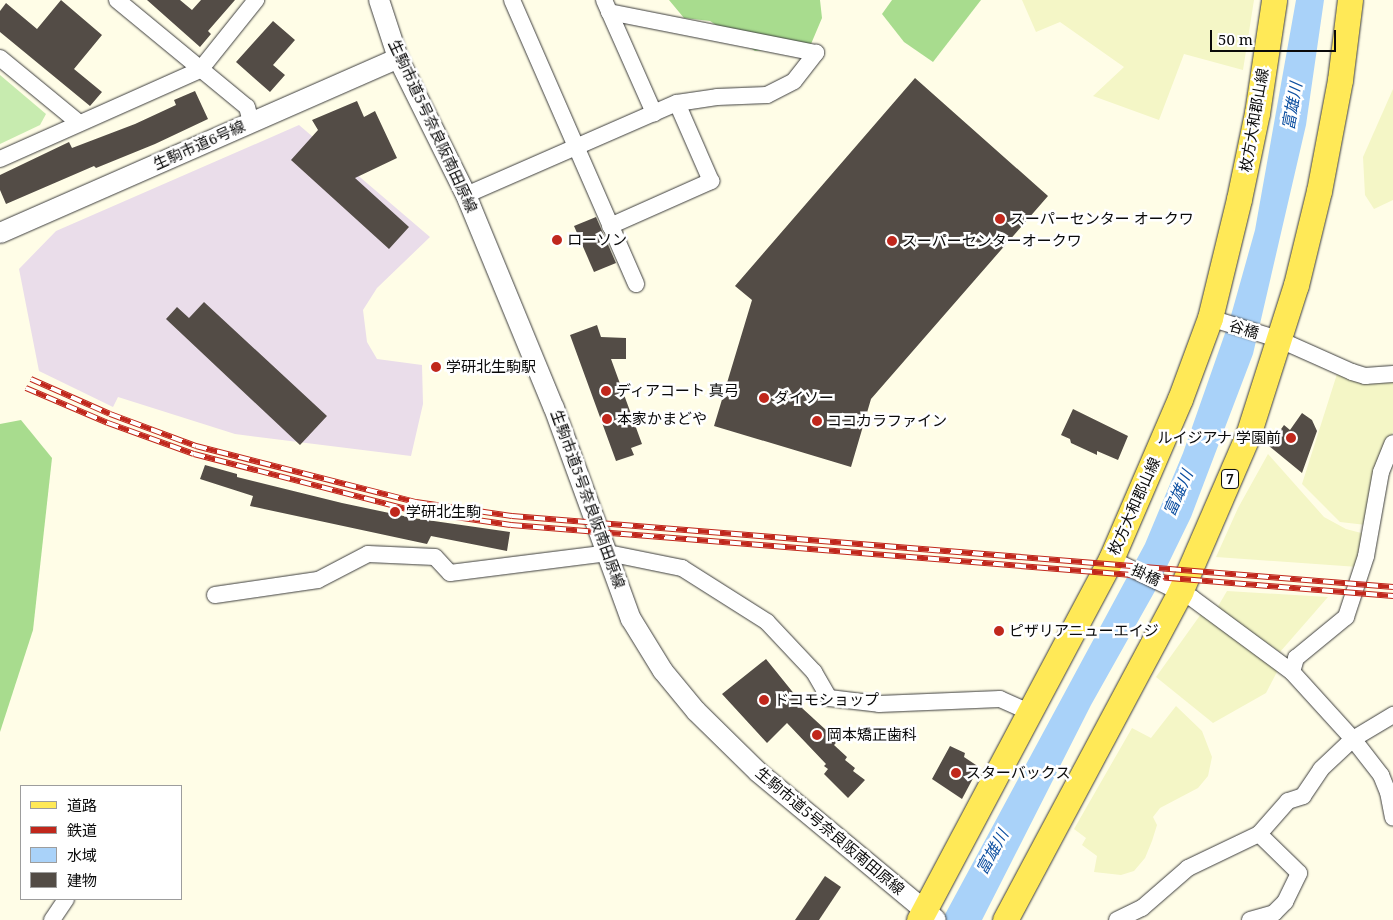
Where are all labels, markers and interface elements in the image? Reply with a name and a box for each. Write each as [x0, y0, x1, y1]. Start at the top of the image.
scale bar [1213, 20, 1339, 52]
text: 50 m [1218, 29, 1253, 49]
street label: 生駒市道5号奈良阪南田原線 [385, 37, 481, 215]
street label: 枚方大和郡山線 [1236, 67, 1272, 173]
water label: 富雄川 [1278, 81, 1306, 131]
street label: 生駒市道6号線 [150, 117, 248, 173]
place label: スーパーセンター オークワ [1010, 210, 1194, 228]
marker: スーパーセンター オークワ [994, 213, 1006, 225]
place label: ローソン [567, 231, 627, 249]
place label: スーパーセンターオークワ [902, 232, 1082, 250]
marker: ローソン [551, 234, 563, 246]
marker: スーパーセンターオークワ [886, 235, 898, 247]
street label: 谷橋 [1227, 316, 1261, 342]
place label: 学研北生駒駅 [446, 358, 536, 376]
marker: 学研北生駒駅 [430, 361, 442, 373]
place label: ディアコート 真弓 [616, 382, 740, 400]
marker: ディアコート 真弓 [600, 385, 612, 397]
place label: ダイソー [774, 389, 834, 407]
marker: ダイソー [758, 392, 770, 404]
street label: 生駒市道5号奈良阪南田原線 [547, 407, 629, 591]
place label: 本家かまどや [617, 410, 707, 428]
place label: ココカラファイン [827, 412, 947, 430]
marker: 本家かまどや [601, 413, 613, 425]
marker: ココカラファイン [811, 415, 823, 427]
place label: ルイジアナ 学園前 [1157, 429, 1281, 447]
marker: ルイジアナ 学園前 [1285, 432, 1297, 444]
street label: 枚方大和郡山線 [1104, 454, 1164, 558]
water label: 富雄川 [1159, 467, 1197, 519]
road number: 7 [1220, 468, 1240, 490]
place label: 学研北生駒 [406, 503, 481, 521]
marker: 学研北生駒 [388, 505, 402, 519]
street label: 掛橋 [1129, 561, 1163, 589]
place label: ピザリアニューエイジ [1009, 622, 1159, 640]
marker: ピザリアニューエイジ [993, 625, 1005, 637]
place label: ドコモショップ [774, 691, 879, 709]
marker: ドコモショップ [758, 694, 770, 706]
place label: 岡本矯正歯科 [827, 726, 917, 744]
marker: 岡本矯正歯科 [811, 729, 823, 741]
street label: 生駒市道5号奈良阪南田原線 [752, 764, 908, 898]
place label: スターバックス [966, 764, 1071, 782]
marker: スターバックス [950, 767, 962, 779]
legend [20, 785, 182, 900]
text: 道路 [67, 795, 97, 815]
text: 鉄道 [67, 820, 97, 840]
water label: 富雄川 [972, 826, 1012, 878]
text: 水域 [67, 845, 97, 865]
text: 建物 [67, 870, 97, 890]

